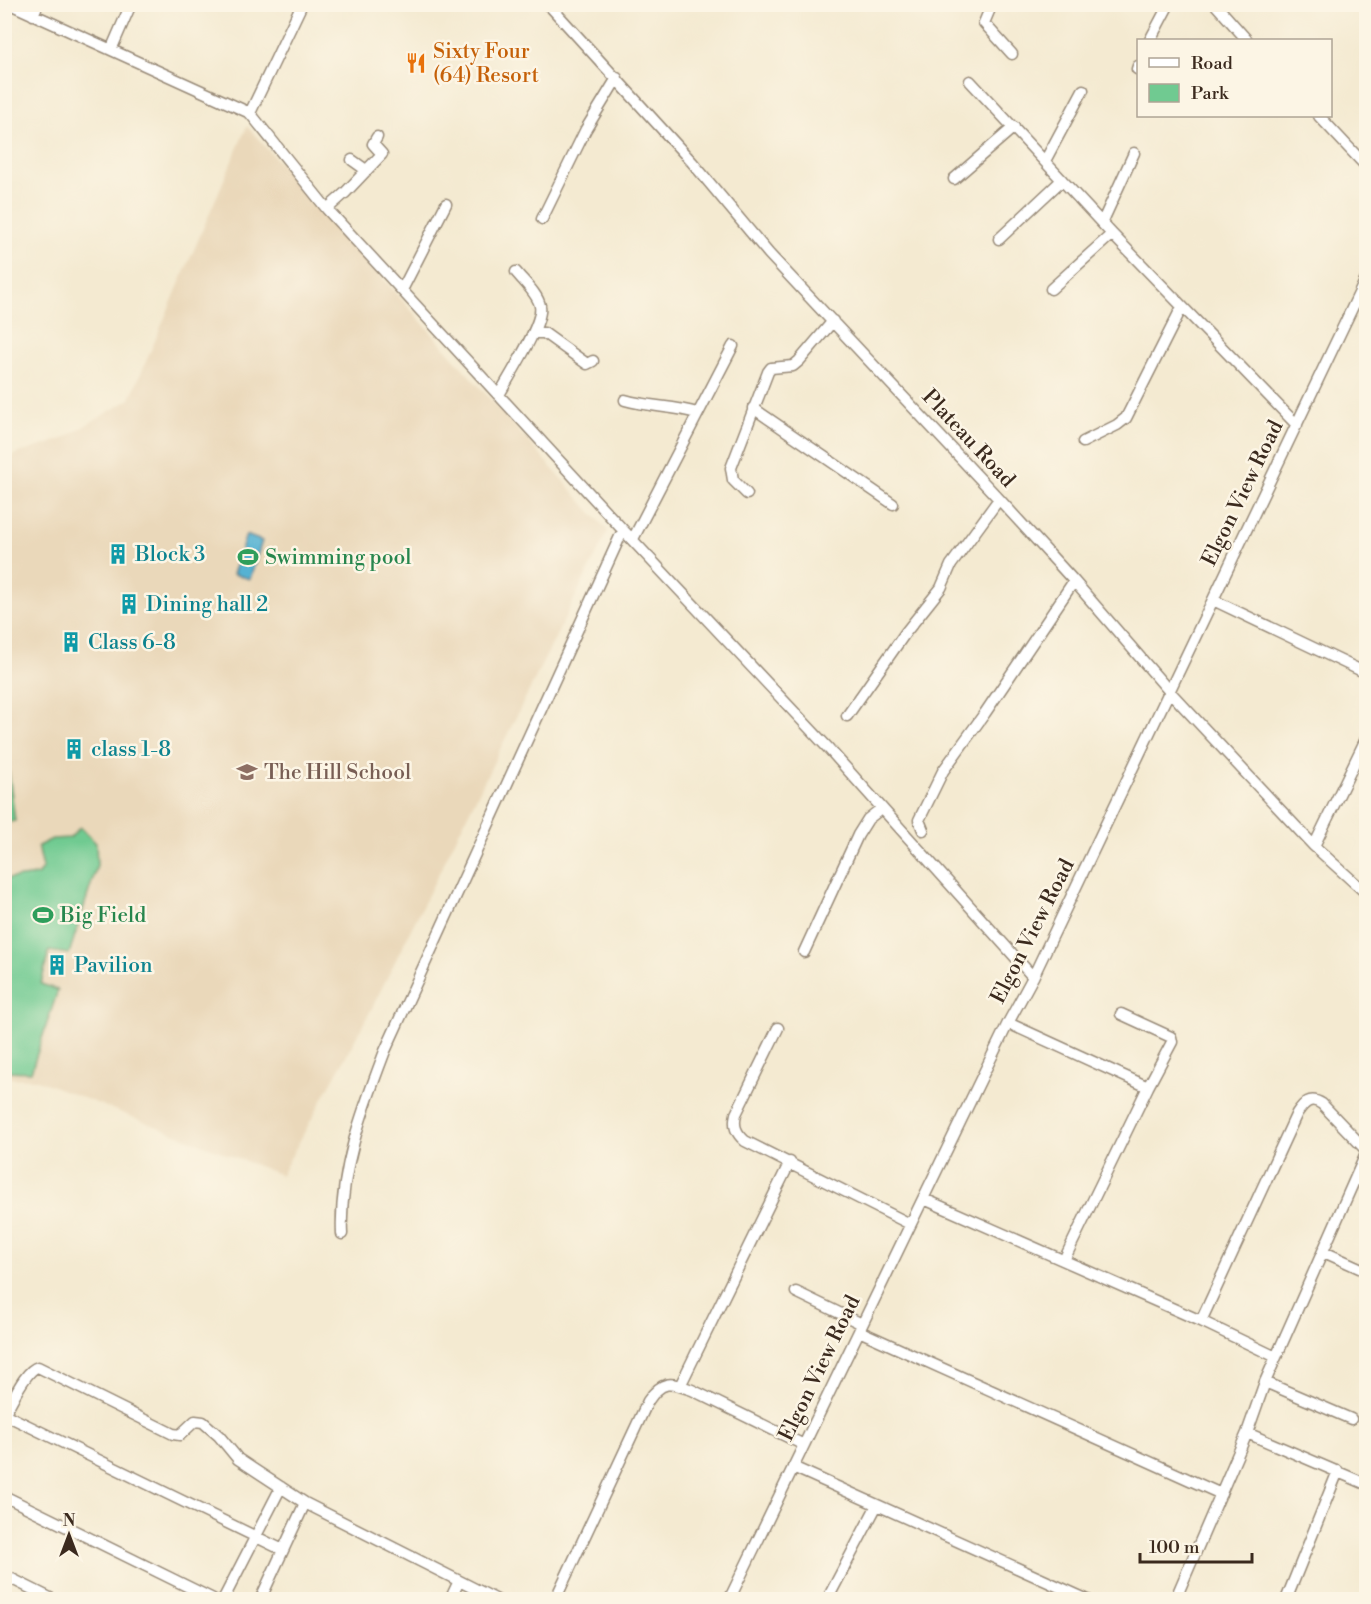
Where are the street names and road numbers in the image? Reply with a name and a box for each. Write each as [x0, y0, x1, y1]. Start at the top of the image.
street label: Plateau Road [916, 384, 1020, 493]
street label: Elgon View Road [1196, 416, 1289, 571]
street label: Elgon View Road [985, 855, 1081, 1008]
street label: Elgon View Road [773, 1291, 866, 1446]

